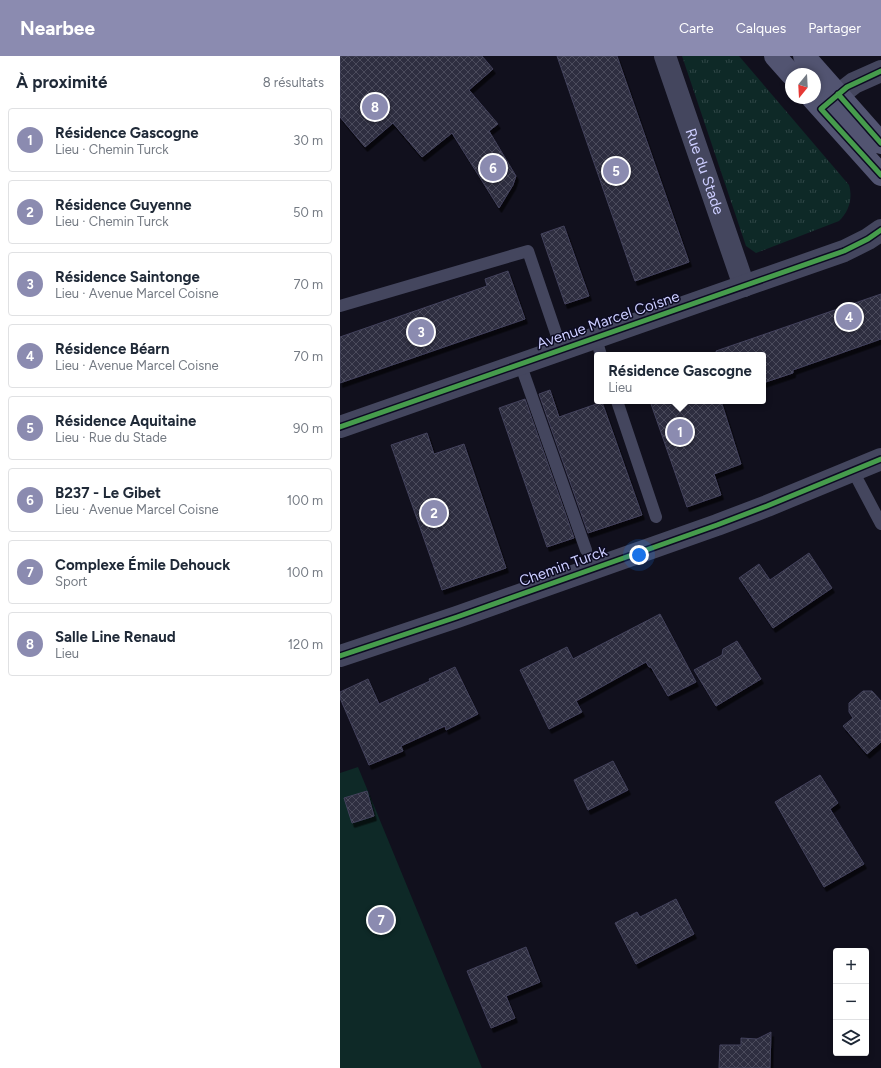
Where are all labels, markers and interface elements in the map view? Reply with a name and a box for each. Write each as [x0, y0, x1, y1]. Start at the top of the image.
text: Nearbee [20, 17, 95, 40]
text: Carte [679, 20, 714, 37]
text: Calques [736, 20, 786, 37]
text: Partager [808, 20, 861, 37]
north arrow [785, 68, 821, 104]
text: À proximité [16, 72, 107, 92]
text: 8 résultats [263, 75, 324, 90]
pin: 8 [362, 92, 388, 122]
text: Résidence Gascogne [55, 124, 199, 142]
street label: Rue du Stade [681, 126, 728, 217]
text: 1 [27, 133, 33, 148]
text: 30 m [293, 133, 323, 148]
text: Lieu · Chemin Turck [55, 142, 169, 157]
pin: 6 [480, 153, 506, 183]
pin: 5 [603, 156, 629, 186]
text: Résidence Guyenne [55, 196, 192, 214]
text: 2 [26, 205, 34, 220]
text: 50 m [293, 205, 323, 220]
text: Lieu · Chemin Turck [55, 214, 169, 229]
text: Résidence Saintonge [55, 268, 200, 286]
text: 3 [26, 277, 34, 292]
text: 70 m [293, 277, 323, 292]
text: Lieu · Avenue Marcel Coisne [55, 286, 219, 301]
street label: Avenue Marcel Coisne [534, 287, 682, 353]
pin: 4 [836, 302, 862, 332]
pin: 3 [408, 317, 434, 347]
text: Résidence Béarn [55, 340, 170, 358]
text: 4 [26, 349, 34, 364]
text: 70 m [293, 349, 323, 364]
popup [594, 352, 766, 404]
text: Lieu · Avenue Marcel Coisne [55, 358, 219, 373]
text: Résidence Gascogne [608, 362, 752, 380]
text: Lieu [608, 380, 632, 395]
text: Résidence Aquitaine [55, 412, 196, 430]
pin: 1 [667, 417, 693, 447]
text: 5 [26, 421, 34, 436]
text: 90 m [293, 421, 323, 436]
text: Lieu · Rue du Stade [55, 430, 167, 445]
text: B237 - Le Gibet [55, 484, 161, 502]
text: 6 [26, 493, 34, 508]
text: 100 m [287, 493, 323, 508]
pin: 2 [421, 498, 447, 528]
text: Lieu · Avenue Marcel Coisne [55, 502, 219, 517]
street label: Chemin Turck [517, 542, 610, 590]
your location [629, 545, 649, 565]
text: Complexe Émile Dehouck [55, 556, 230, 574]
text: 7 [26, 565, 34, 580]
text: 100 m [287, 565, 323, 580]
text: Sport [55, 574, 88, 589]
text: Salle Line Renaud [55, 628, 176, 646]
text: 8 [26, 637, 34, 652]
text: 120 m [288, 637, 323, 652]
text: Lieu [55, 646, 79, 661]
pin: 7 [368, 905, 394, 935]
map controls [833, 948, 869, 1056]
button: + [833, 948, 869, 984]
button: − [833, 984, 869, 1020]
button: layers [833, 1020, 869, 1056]

